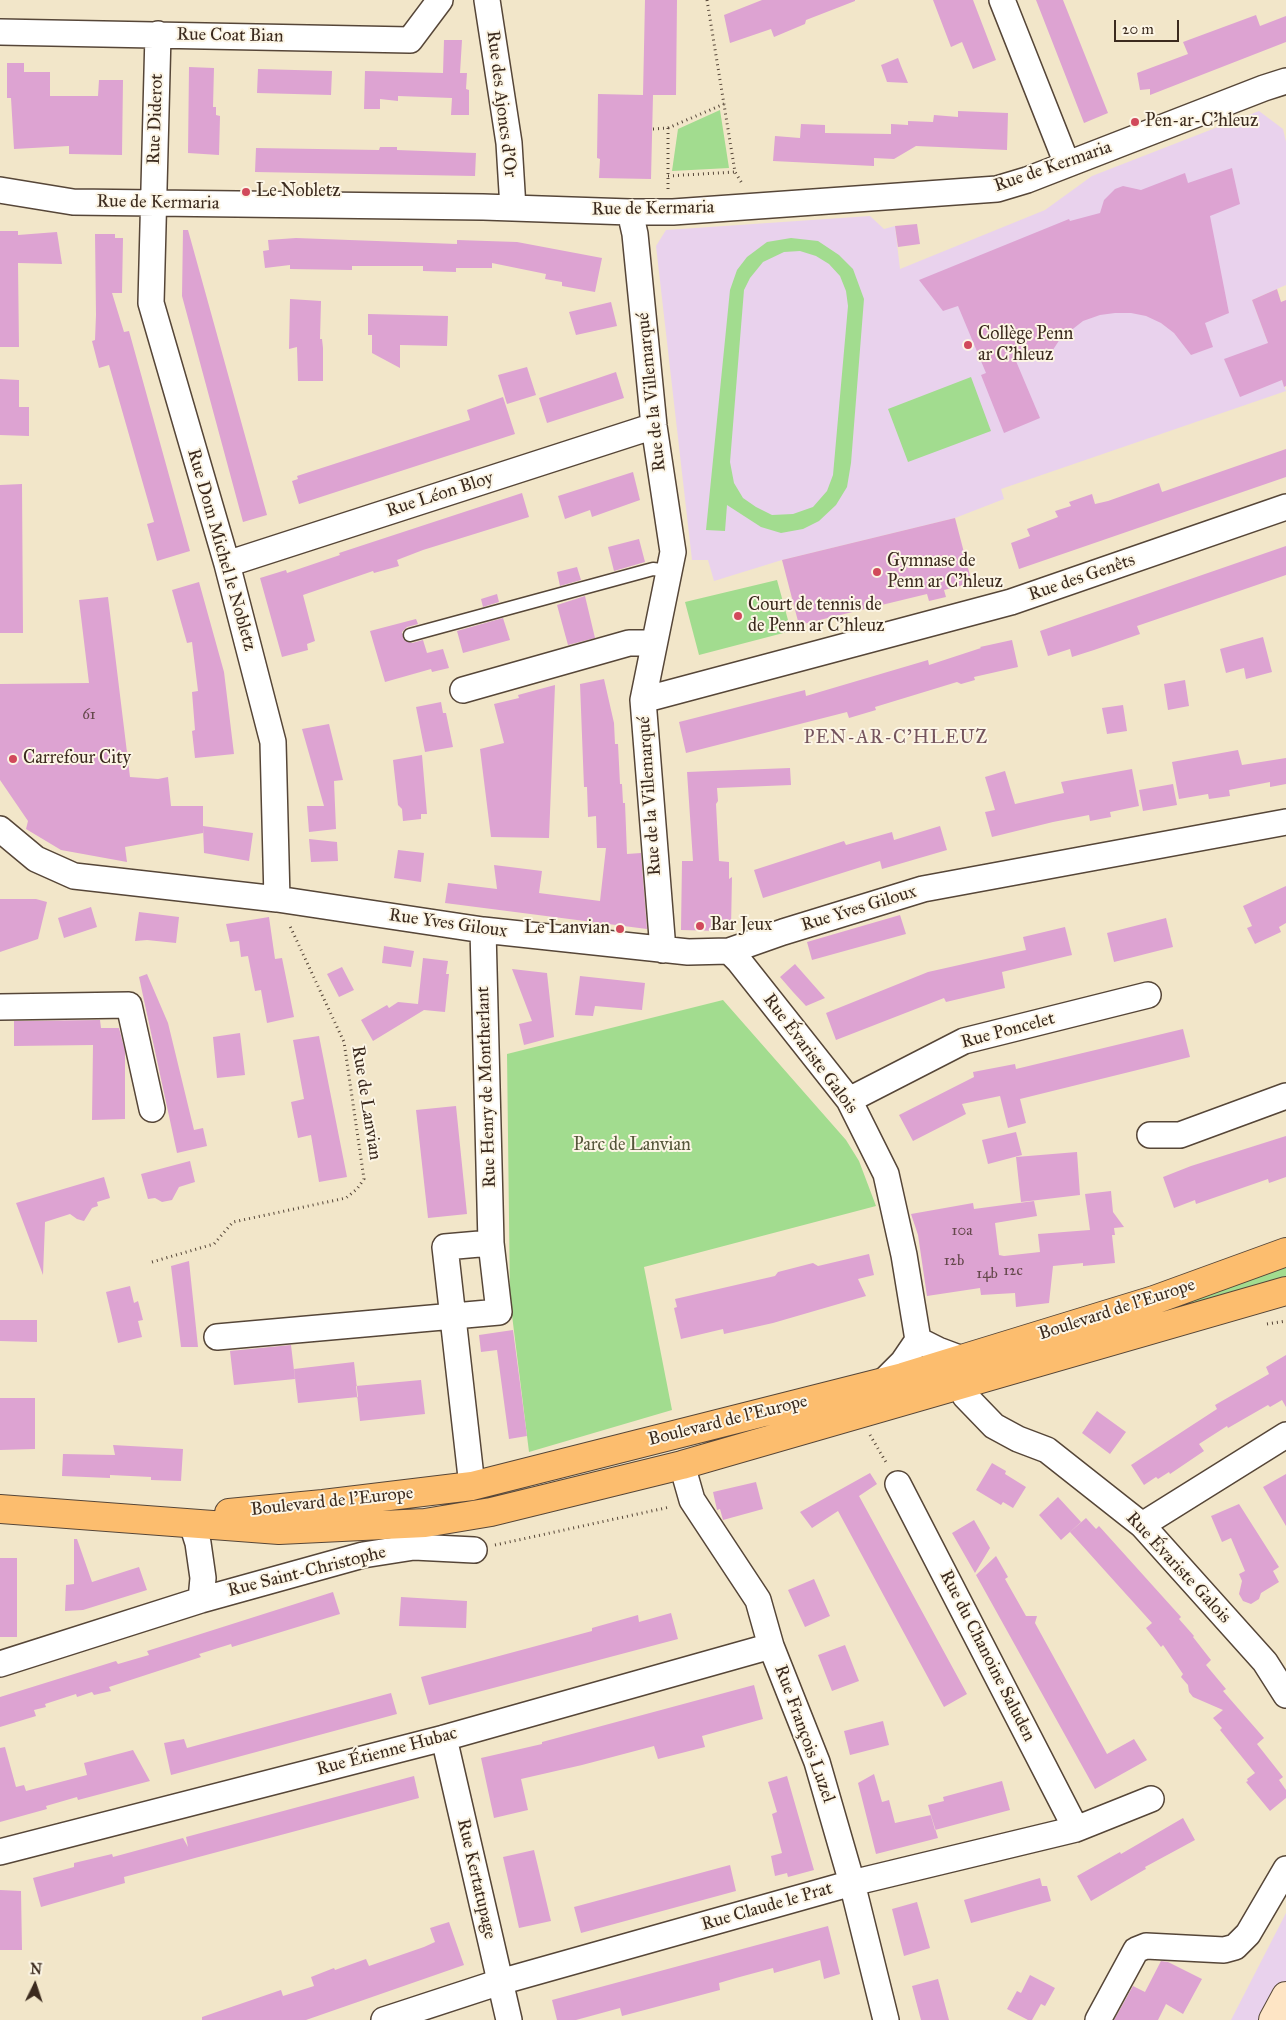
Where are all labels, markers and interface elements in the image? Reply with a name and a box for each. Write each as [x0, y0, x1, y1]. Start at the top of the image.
scale bar [1116, 10, 1181, 42]
text: 20 m [1122, 20, 1154, 38]
street label: Rue Coat Bian [176, 24, 284, 48]
street label: Rue des Ajoncs d'Or [481, 29, 521, 179]
street label: Rue Diderot [144, 73, 168, 165]
place label: Pen-ar-C'hleuz [1145, 111, 1258, 133]
marker: Pen-ar-C'hleuz [1129, 116, 1141, 128]
street label: Rue de Kermaria [991, 137, 1115, 197]
place label: Le Nobletz [256, 181, 340, 203]
marker: Le Nobletz [240, 186, 252, 198]
street label: Rue de Kermaria [96, 191, 220, 215]
street label: Rue de Kermaria [591, 197, 715, 221]
street label: Rue de la Villemarqué [633, 311, 671, 473]
place label: Collège Penn ar C'hleuz [978, 324, 1073, 366]
marker: Collège Penn ar C'hleuz [962, 339, 974, 351]
street label: Rue Dom Michel le Nobletz [182, 447, 260, 653]
street label: Rue Léon Bloy [384, 468, 496, 522]
street label: Rue des Genêts [1026, 550, 1138, 606]
place label: Gymnase de Penn ar C'hleuz [887, 551, 1003, 594]
marker: Gymnase de Penn ar C'hleuz [871, 566, 883, 578]
place label: Court de tennis de de Penn ar C'hleuz [748, 595, 884, 638]
marker: Court de tennis de de Penn ar C'hleuz [732, 610, 744, 622]
house number: 61 [82, 706, 96, 724]
street label: Rue de la Villemarqué [634, 715, 666, 877]
district label: PEN-AR-C'HLEUZ [802, 727, 990, 749]
place label: Carrefour City [23, 748, 131, 770]
marker: Carrefour City [7, 753, 19, 765]
street label: Rue Yves Giloux [799, 881, 919, 937]
street label: Rue Yves Giloux [387, 905, 509, 943]
place label: Bar Jeux [710, 915, 772, 937]
place label: Le Lanvian [524, 918, 610, 940]
marker: Bar Jeux [694, 920, 706, 932]
marker: Le Lanvian [614, 923, 626, 935]
street label: Rue Henry de Montherlant [473, 986, 501, 1188]
street label: Rue Évariste Galois [758, 990, 862, 1118]
street label: Rue Poncelet [959, 1008, 1057, 1054]
street label: Rue de Lanvian [346, 1044, 386, 1162]
park label: Parc de Lanvian [573, 1135, 691, 1157]
house number: 10a [952, 1222, 972, 1240]
house number: 12b [944, 1252, 964, 1270]
house number: 12c [1003, 1262, 1023, 1280]
house number: 14b [976, 1265, 998, 1283]
street label: Boulevard de l'Europe [1036, 1274, 1198, 1346]
street label: Boulevard de l'Europe [646, 1391, 810, 1451]
street label: Boulevard de l'Europe [250, 1483, 414, 1521]
street label: Rue Évariste Galois [1121, 1508, 1235, 1628]
street label: Rue Saint-Christophe [226, 1542, 388, 1602]
street label: Rue du Chanoine Saluden [934, 1567, 1040, 1745]
street label: Rue François Luzel [769, 1662, 839, 1806]
street label: Rue Étienne Hubac [314, 1723, 460, 1781]
street label: Rue Kertatupage [452, 1817, 500, 1941]
street label: Rue Claude le Prat [699, 1878, 835, 1936]
north arrow [10, 1960, 60, 2010]
text: N [30, 1961, 43, 1978]

